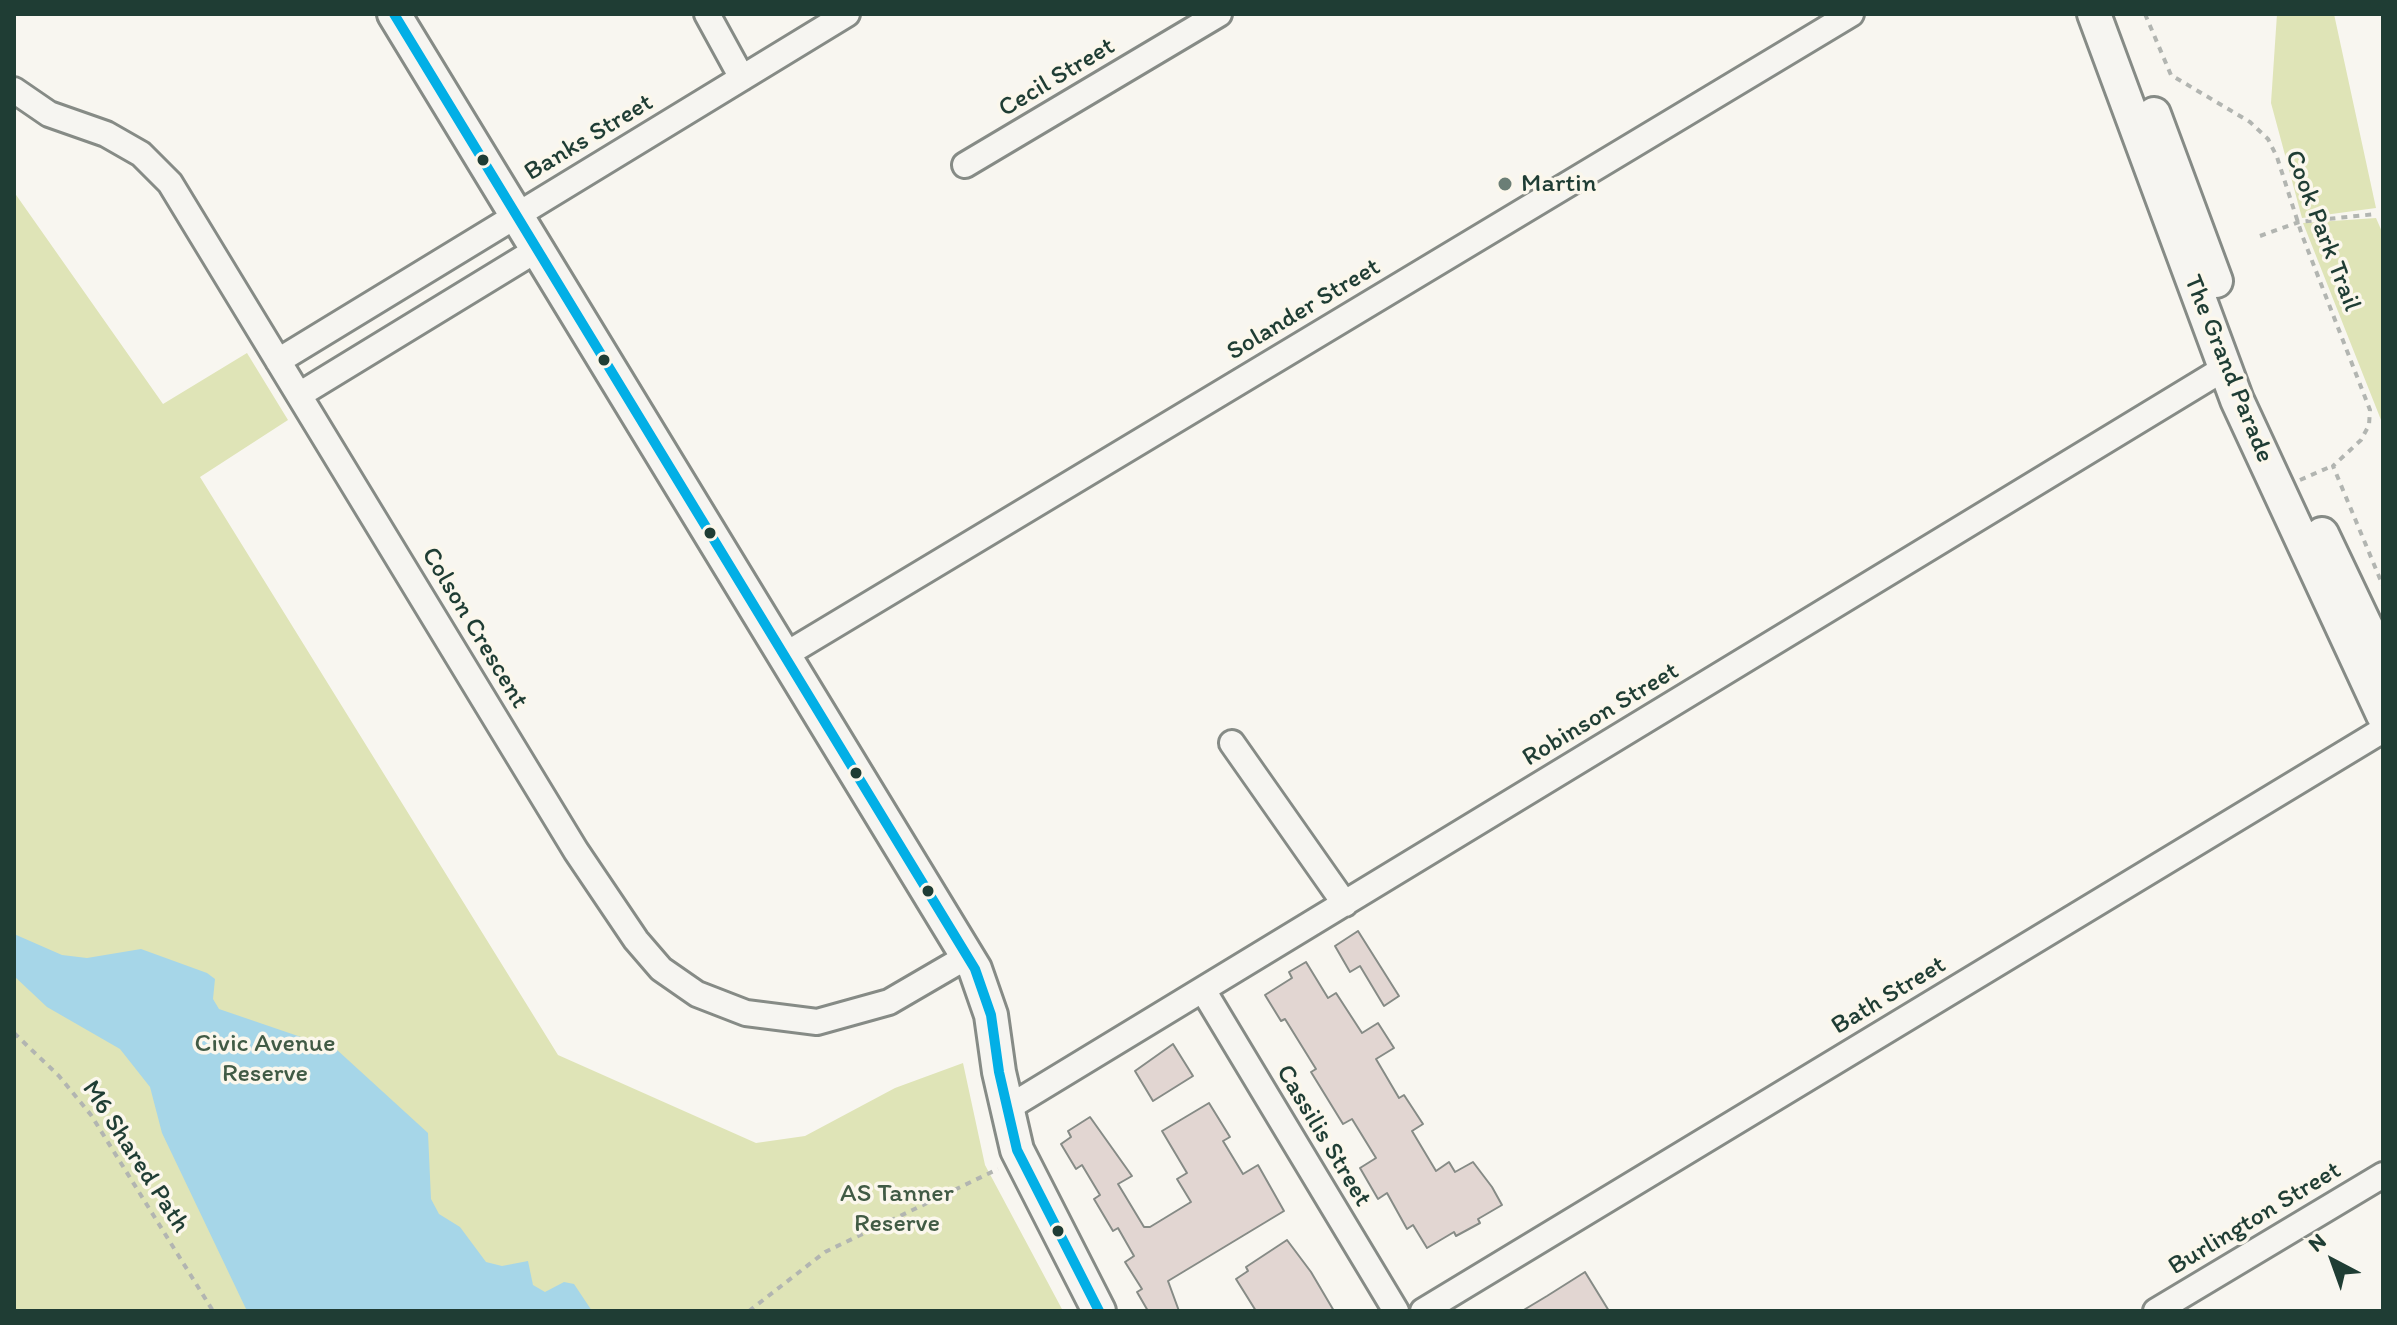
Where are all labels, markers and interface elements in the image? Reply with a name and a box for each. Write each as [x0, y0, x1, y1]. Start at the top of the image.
street label: Cecil Street [993, 31, 1121, 125]
street label: Banks Street [519, 87, 659, 189]
street label: Cook Park Trail [2277, 146, 2367, 316]
unlabelled marker [475, 152, 491, 168]
place label: Martin [1521, 168, 1596, 200]
marker: Martin [1496, 175, 1514, 193]
street label: Solander Street [1222, 252, 1386, 368]
street label: The Grand Parade [2176, 271, 2280, 467]
unlabelled marker [596, 352, 612, 368]
unlabelled marker [702, 525, 718, 541]
street label: Colson Crescent [414, 542, 534, 714]
street label: Robinson Street [1517, 656, 1685, 774]
unlabelled marker [848, 765, 864, 781]
unlabelled marker [920, 883, 936, 899]
street label: Bath Street [1826, 950, 1952, 1042]
park label: Civic Avenue Reserve [194, 1028, 336, 1090]
street label: Cassilis Street [1268, 1059, 1378, 1213]
street label: M6 Shared Path [74, 1075, 196, 1239]
street label: Burlington Street [2163, 1155, 2347, 1283]
park label: AS Tanner Reserve [840, 1178, 954, 1240]
north arrow [2293, 1221, 2373, 1301]
unlabelled marker [1050, 1223, 1066, 1239]
text: N [2302, 1227, 2331, 1258]

